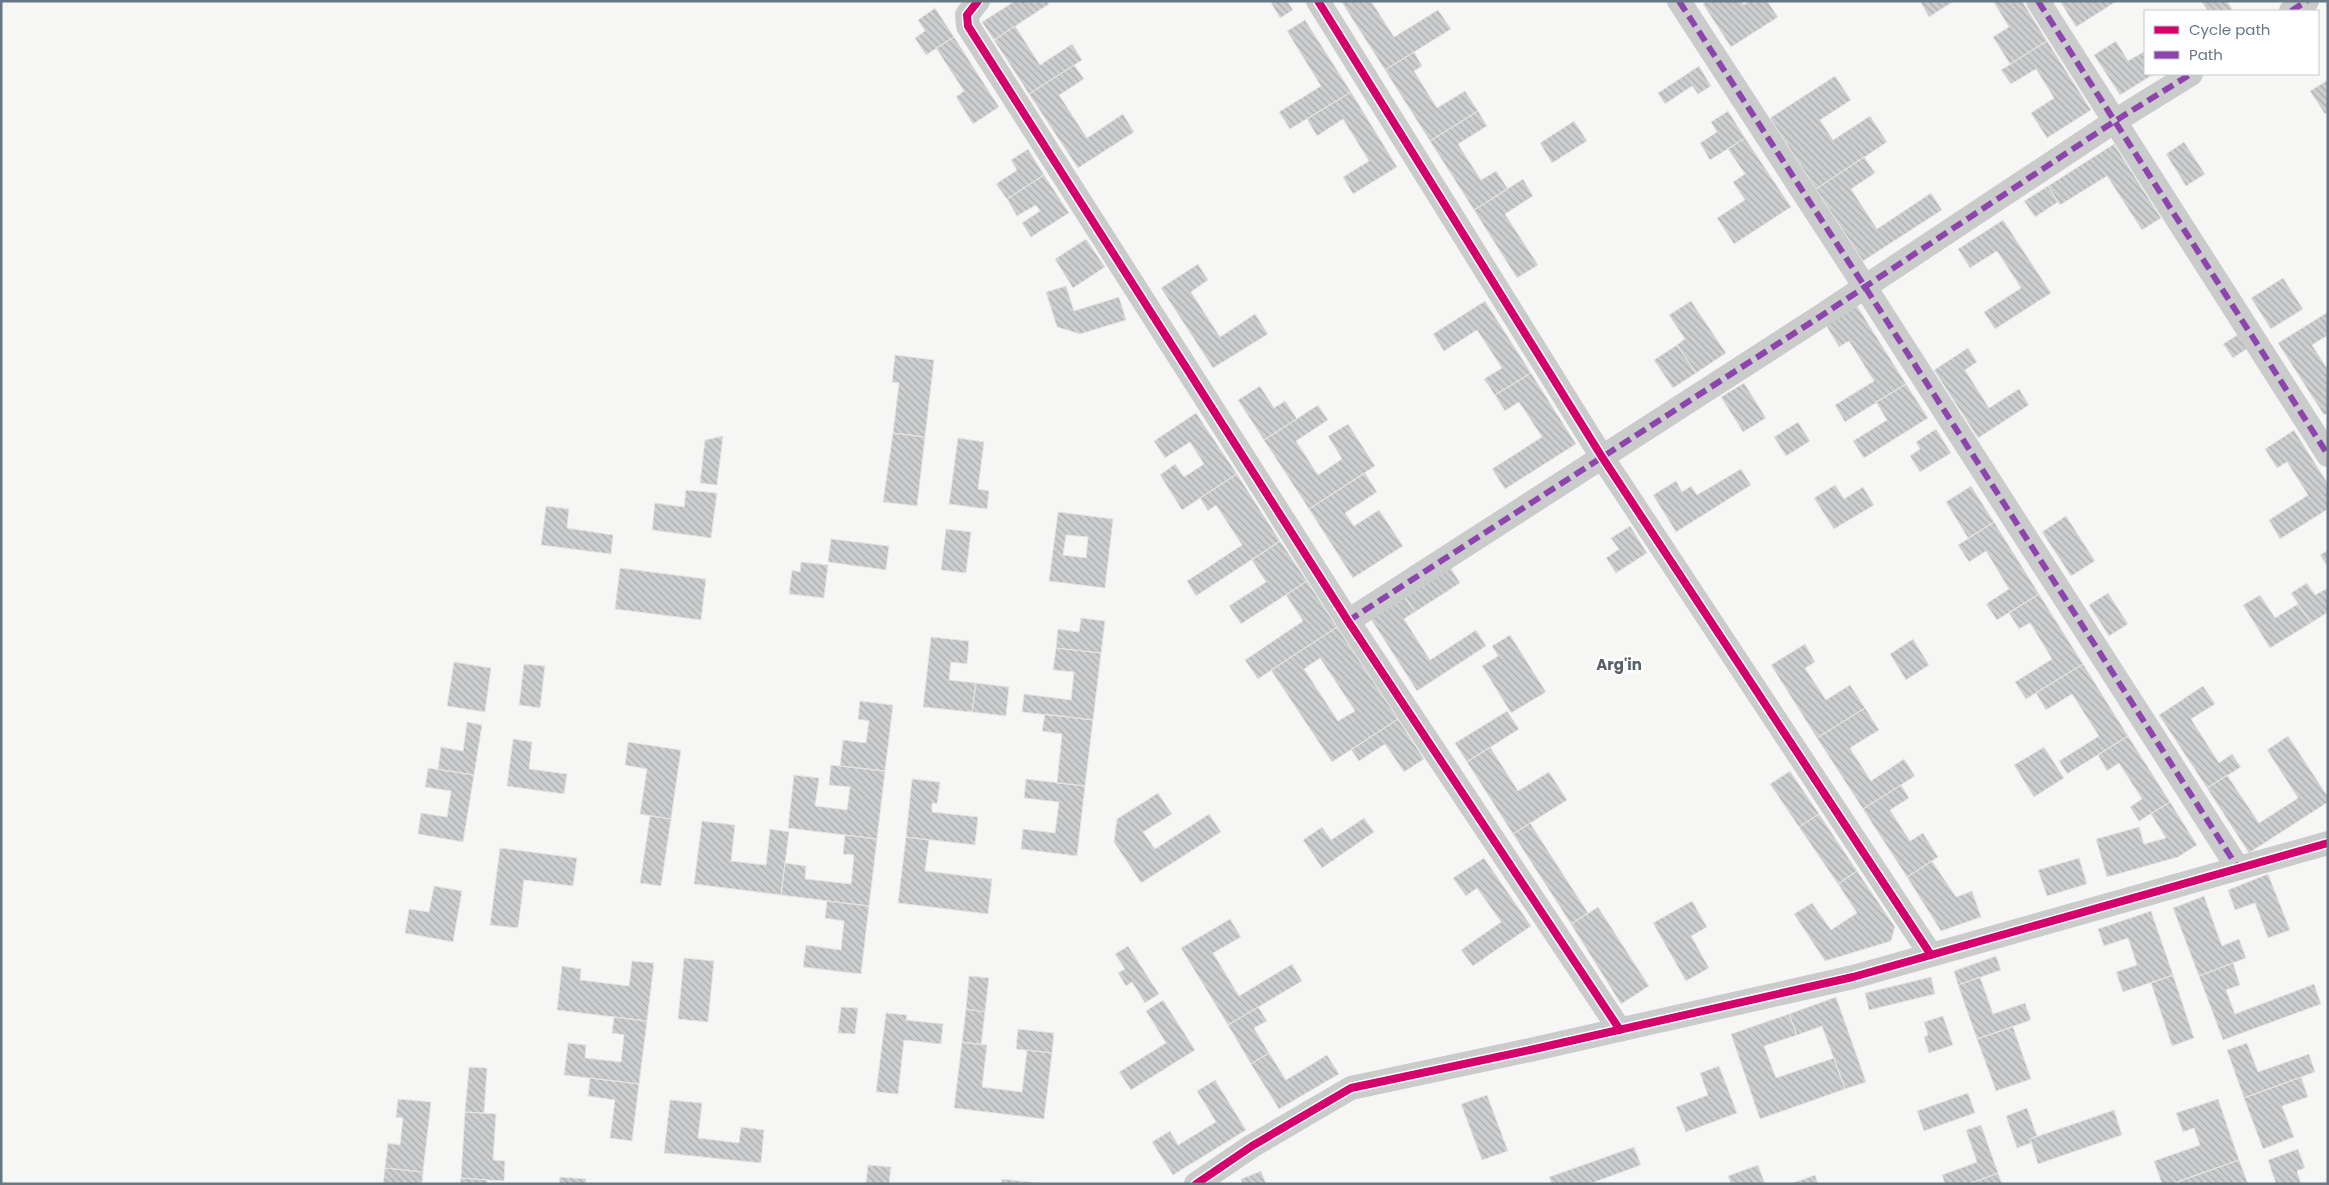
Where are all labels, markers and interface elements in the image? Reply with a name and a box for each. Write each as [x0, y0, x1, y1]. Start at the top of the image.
legend [2144, 10, 2319, 75]
text: Cycle path [2189, 19, 2270, 40]
text: Path [2189, 44, 2223, 65]
district label: Arg'in [1596, 654, 1642, 675]

